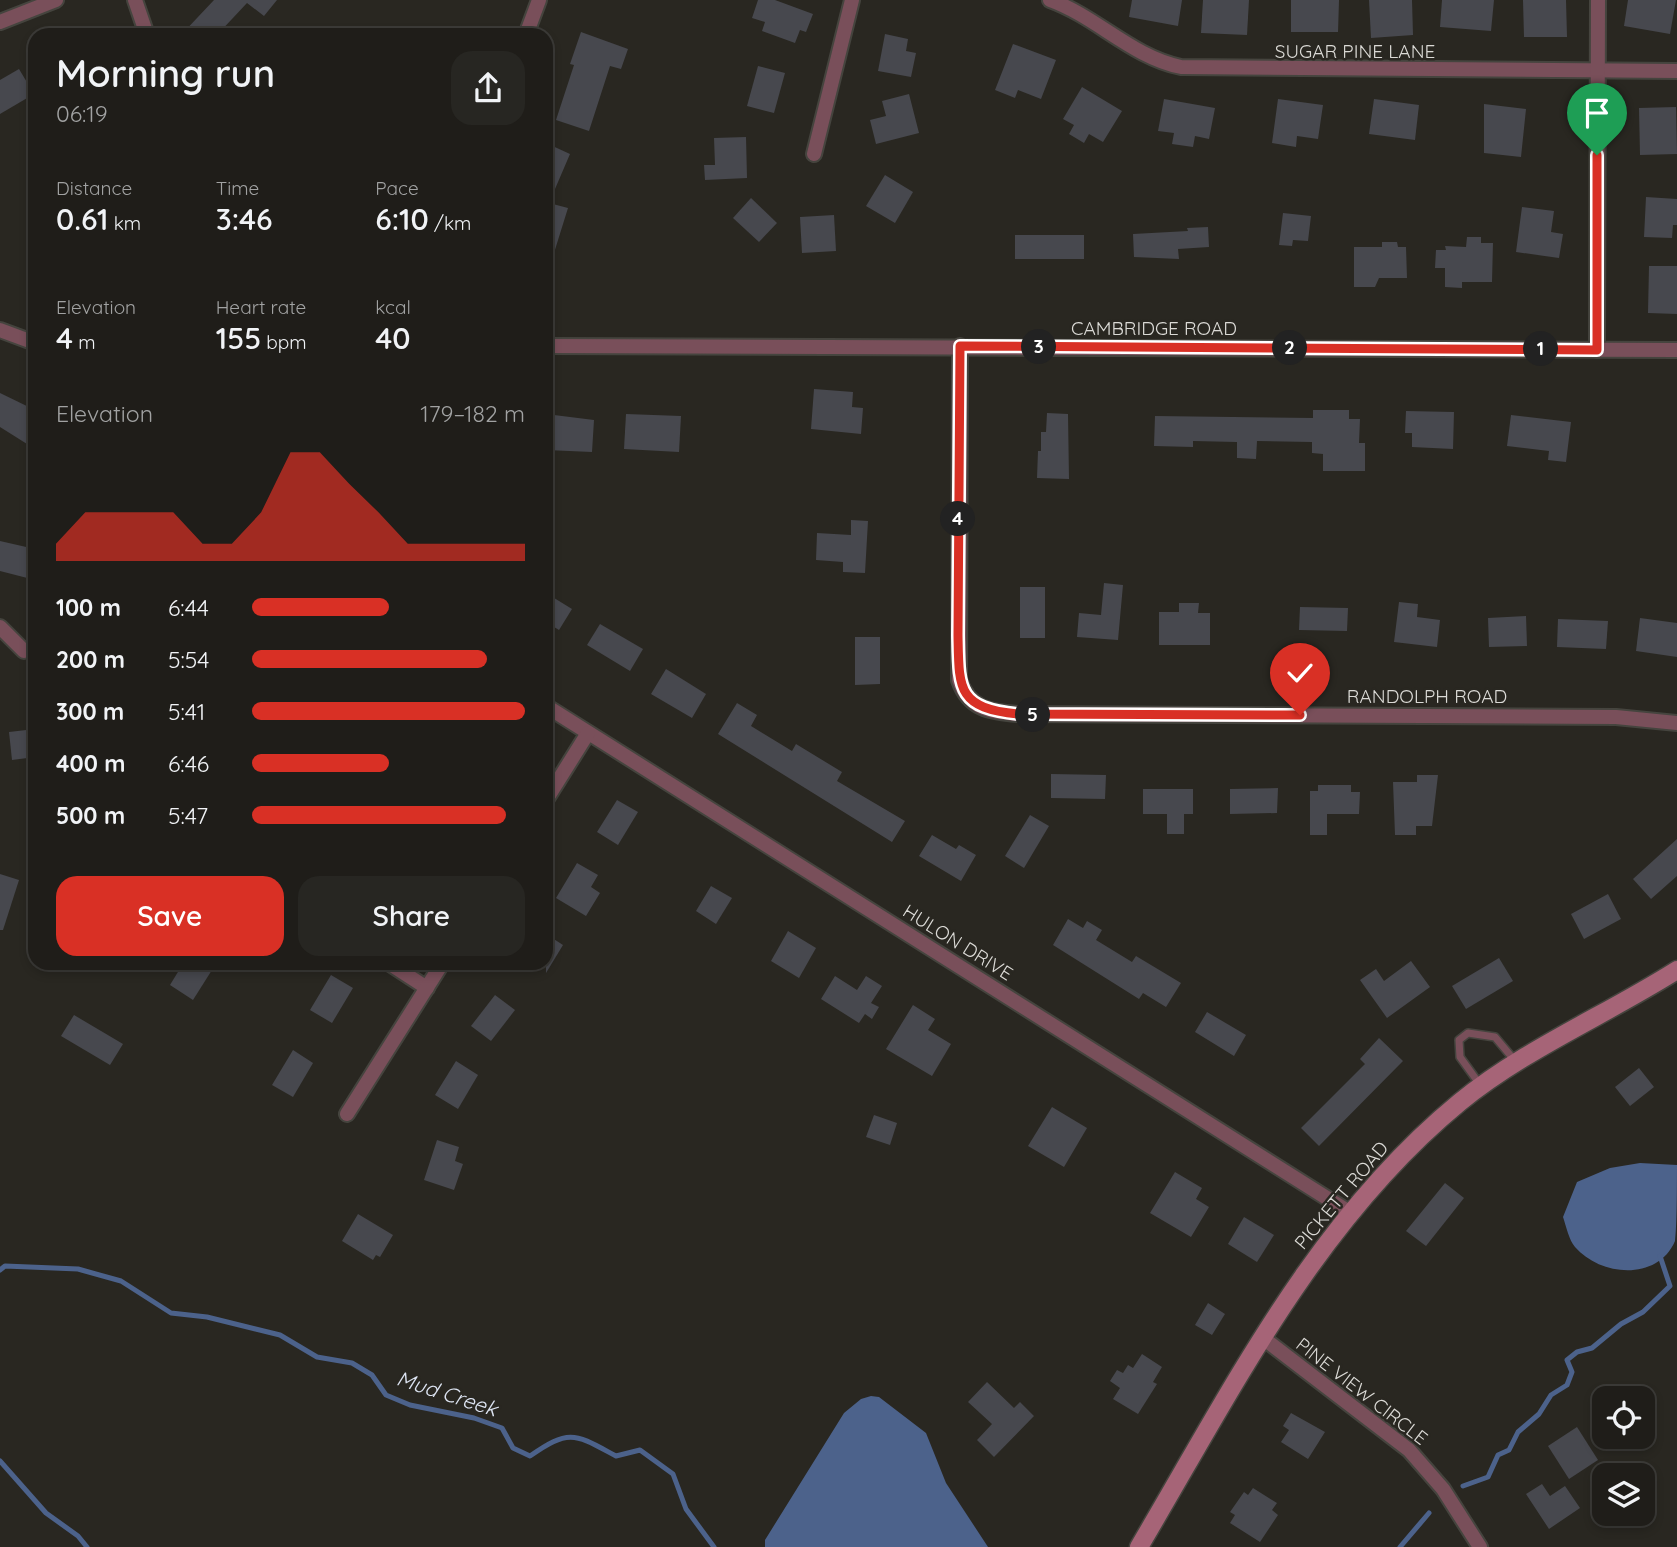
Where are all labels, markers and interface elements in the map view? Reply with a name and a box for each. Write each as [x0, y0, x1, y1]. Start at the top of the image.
street label: SUGAR PINE LANE [1275, 39, 1435, 63]
text: Morning run [56, 49, 275, 97]
button: share [451, 51, 525, 125]
pin [1567, 83, 1627, 155]
icon: arrive [1578, 94, 1616, 132]
text: 06:19 [56, 99, 108, 128]
text: Distance [56, 176, 132, 200]
text: Time [216, 176, 259, 200]
text: Pace [375, 176, 419, 200]
text: 0.61 [56, 200, 109, 238]
text: 3:46 [216, 200, 272, 238]
text: 6:10 [375, 200, 429, 238]
text: km [109, 211, 141, 235]
text: /km [429, 211, 471, 235]
text: Elevation [56, 295, 136, 319]
text: Heart rate [216, 295, 306, 319]
text: kcal [375, 295, 411, 319]
street label: CAMBRIDGE ROAD [1071, 316, 1237, 340]
text: 4 [56, 319, 73, 357]
text: 155 [216, 319, 261, 357]
text: 40 [375, 319, 411, 357]
text: m [73, 330, 96, 354]
text: bpm [261, 330, 307, 354]
pin: 3 [1021, 330, 1056, 364]
pin: 2 [1272, 330, 1308, 366]
pin: 1 [1524, 332, 1558, 366]
text: 3 [1033, 334, 1044, 358]
text: 2 [1284, 335, 1295, 359]
text: 1 [1537, 336, 1544, 360]
text: Elevation [56, 399, 153, 428]
text: 179–182 m [420, 399, 525, 428]
pin: 4 [940, 502, 976, 536]
text: 4 [952, 506, 963, 530]
text: 100 m [56, 593, 121, 622]
text: 6:44 [168, 593, 209, 622]
pin [1270, 643, 1330, 715]
text: 200 m [56, 645, 125, 674]
text: 5:54 [168, 645, 210, 674]
icon: check [1281, 654, 1319, 692]
street label: RANDOLPH ROAD [1347, 684, 1507, 708]
text: 300 m [56, 697, 124, 726]
text: 5:41 [168, 697, 205, 726]
pin: 5 [1016, 698, 1050, 732]
text: 5 [1027, 702, 1038, 726]
text: 400 m [56, 749, 125, 778]
text: 6:46 [168, 749, 209, 778]
text: 500 m [56, 801, 125, 830]
text: 5:47 [168, 801, 208, 830]
button: Save [56, 876, 284, 956]
button: Share [298, 876, 525, 956]
street label: HULON DRIVE [899, 899, 1017, 985]
street label: PICKETT ROAD [1289, 1136, 1393, 1254]
street label: PINE VIEW CIRCLE [1291, 1332, 1433, 1450]
water label: Mud Creek [394, 1365, 502, 1422]
map controls [1592, 1386, 1655, 1526]
button: locate [1592, 1386, 1655, 1449]
button: layers [1592, 1463, 1655, 1526]

